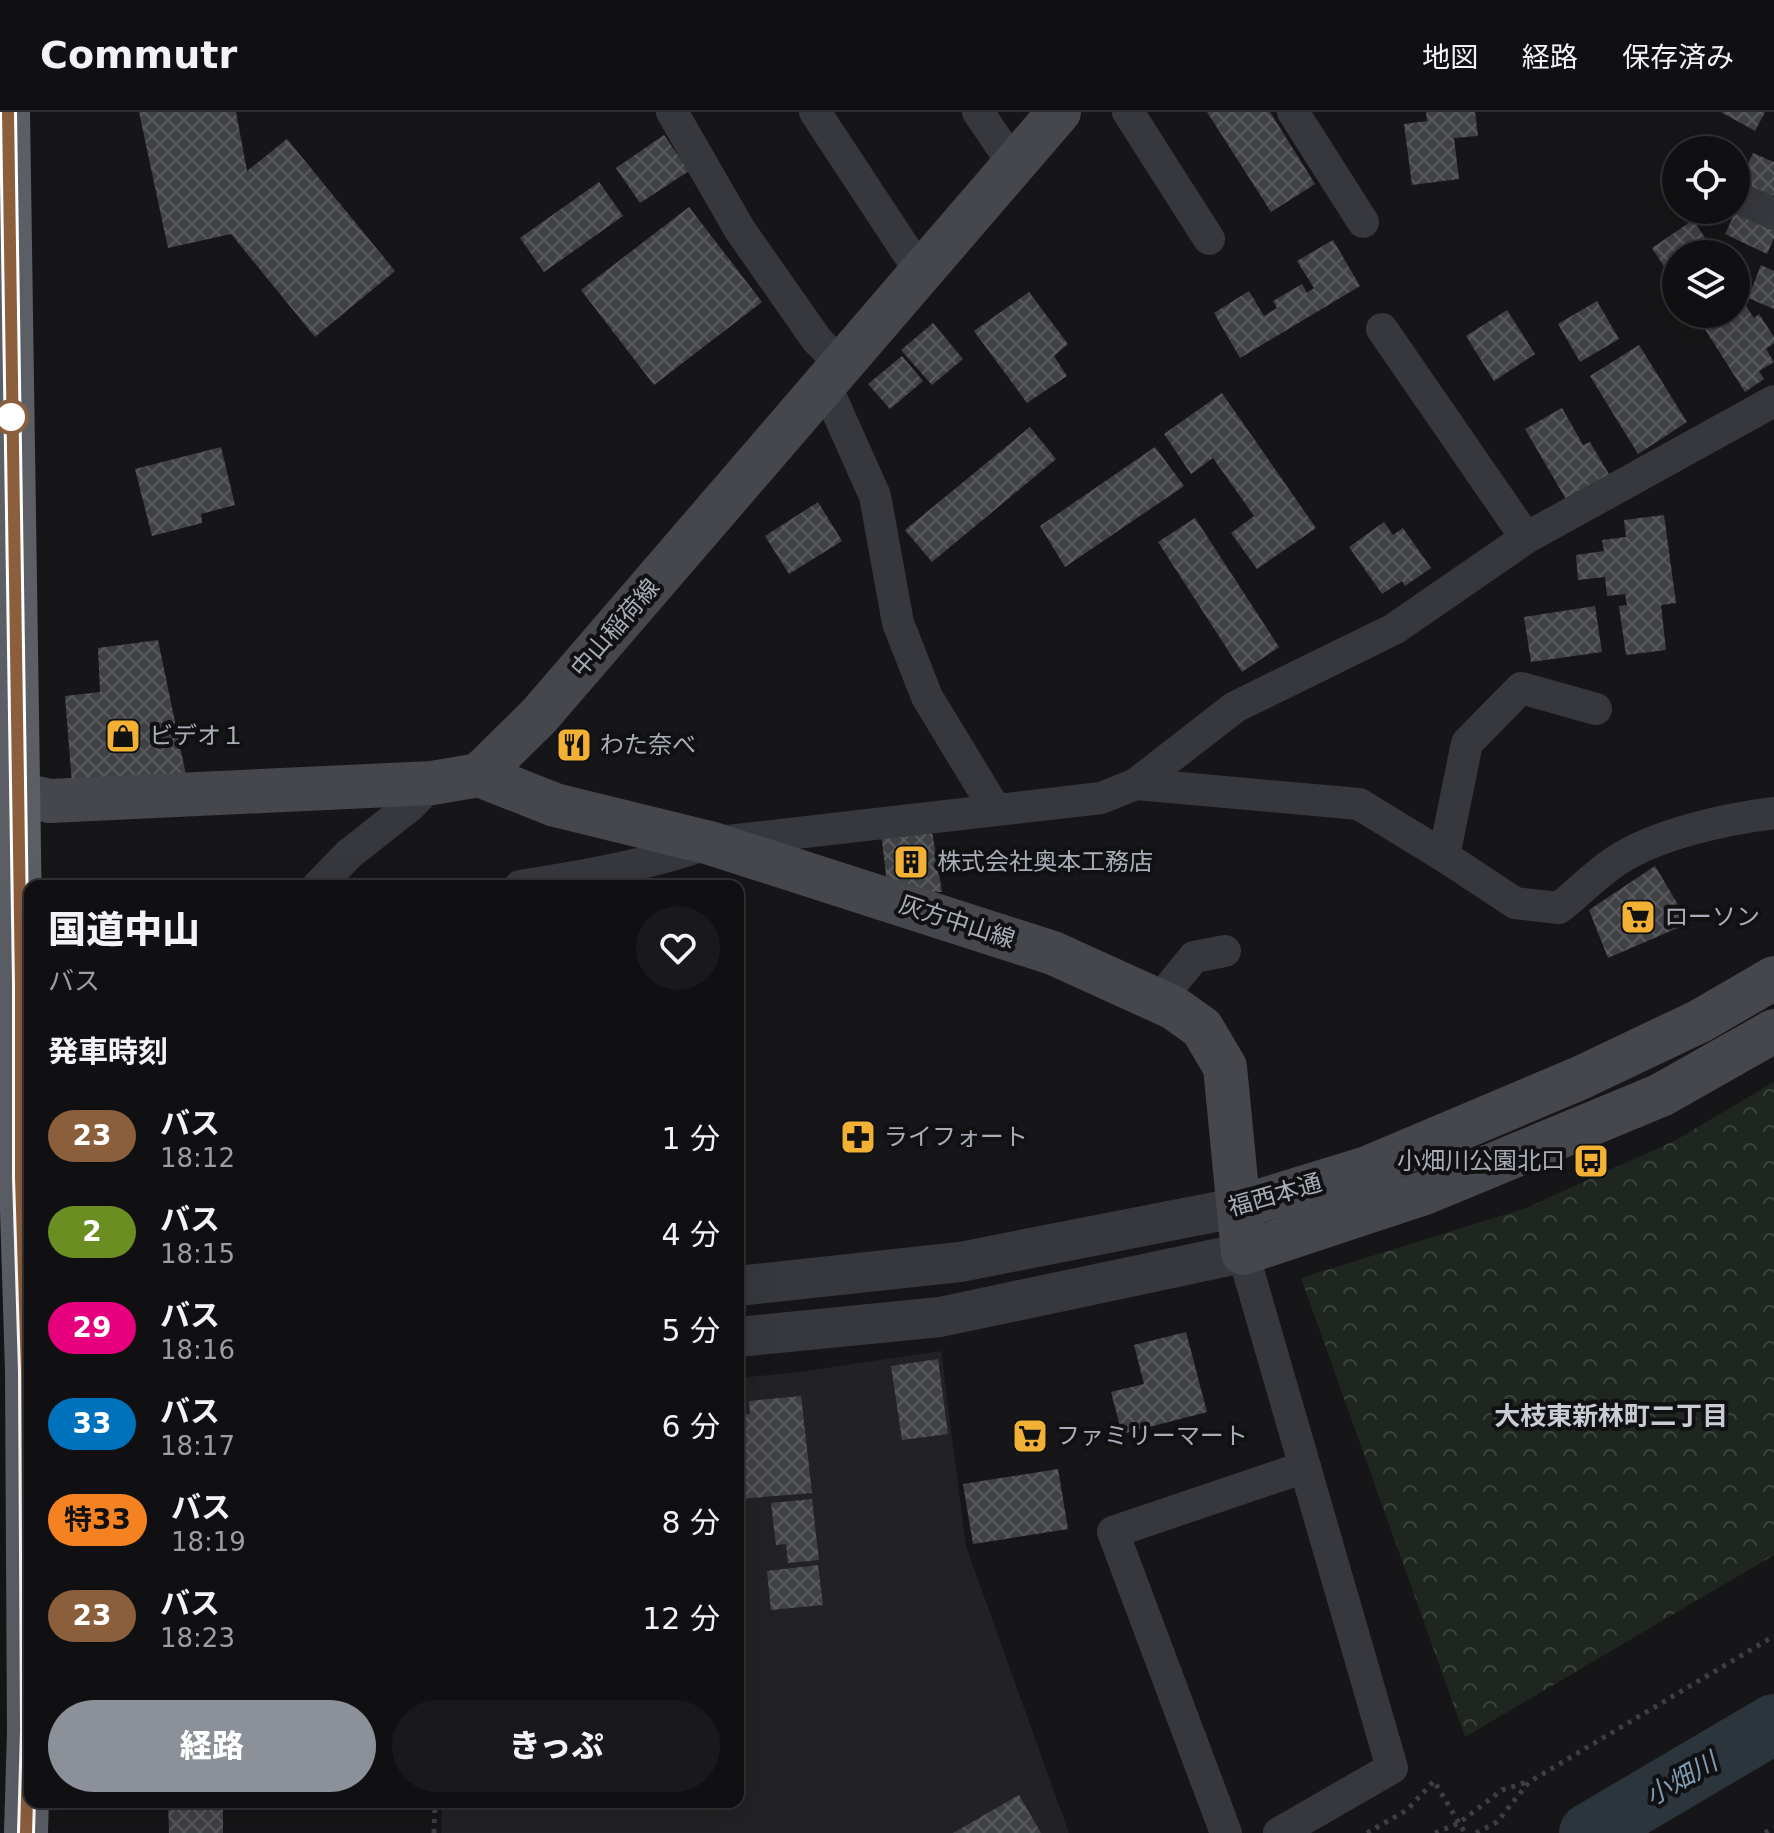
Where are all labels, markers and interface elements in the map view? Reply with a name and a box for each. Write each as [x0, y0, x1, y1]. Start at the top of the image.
text: Commutr [40, 33, 237, 77]
text: 地図 [1422, 41, 1478, 74]
text: 経路 [1522, 41, 1578, 74]
text: 保存済み [1622, 41, 1734, 74]
map controls [1662, 136, 1750, 328]
button: locate [1662, 136, 1750, 224]
button: layers [1662, 240, 1750, 328]
unlabelled marker [0, 400, 28, 434]
street label: 中山稲荷線 [565, 574, 665, 682]
shop icon: ビデオ１ [104, 717, 142, 755]
place label: ビデオ１ [149, 722, 245, 750]
restaurant icon: わた奈べ [555, 726, 593, 764]
place label: わた奈べ [600, 731, 696, 759]
building icon: 株式会社奥本工務店 [892, 843, 930, 881]
place label: 株式会社奥本工務店 [937, 848, 1153, 876]
street label: 灰方中山線 [896, 890, 1018, 954]
supermarket icon: ローソン [1619, 898, 1657, 936]
place label: ローソン [1664, 903, 1760, 931]
button: heart [636, 906, 720, 990]
text: 国道中山 [48, 908, 200, 952]
text: バス [48, 966, 100, 996]
text: 発車時刻 [48, 1034, 168, 1069]
text: バス [160, 1106, 220, 1141]
pharmacy icon: ライフォート [839, 1118, 877, 1156]
text: 23 [73, 1119, 111, 1152]
text: 1 分 [661, 1121, 720, 1156]
place label: ライフォート [884, 1123, 1028, 1151]
bus stop icon: 小畑川公園北口 [1572, 1142, 1610, 1180]
text: 18:12 [160, 1143, 235, 1173]
place label: 小畑川公園北口 [1397, 1147, 1565, 1175]
street label: 福西本通 [1225, 1168, 1325, 1222]
text: バス [160, 1202, 220, 1237]
text: 2 [82, 1215, 102, 1248]
text: 4 分 [661, 1217, 720, 1252]
text: 18:15 [160, 1239, 235, 1269]
text: バス [160, 1298, 220, 1333]
text: 29 [73, 1311, 111, 1344]
text: 5 分 [661, 1313, 720, 1348]
text: 18:16 [160, 1335, 235, 1365]
text: バス [160, 1394, 220, 1429]
district label: 大枝東新林町二丁目 [1494, 1401, 1728, 1431]
text: 33 [73, 1407, 111, 1440]
text: 6 分 [661, 1409, 720, 1444]
supermarket icon: ファミリーマート [1011, 1417, 1049, 1455]
place label: ファミリーマート [1056, 1422, 1248, 1450]
text: 18:17 [160, 1431, 235, 1461]
text: バス [171, 1490, 231, 1525]
text: 特33 [64, 1503, 131, 1536]
text: 8 分 [661, 1505, 720, 1540]
text: 18:19 [171, 1527, 246, 1557]
text: バス [160, 1586, 220, 1621]
text: 23 [73, 1599, 111, 1632]
text: 12 分 [642, 1601, 720, 1636]
text: 18:23 [160, 1623, 235, 1653]
button: 経路 [48, 1700, 376, 1792]
button: きっぷ [392, 1700, 720, 1792]
water label: 小畑川 [1640, 1745, 1725, 1811]

